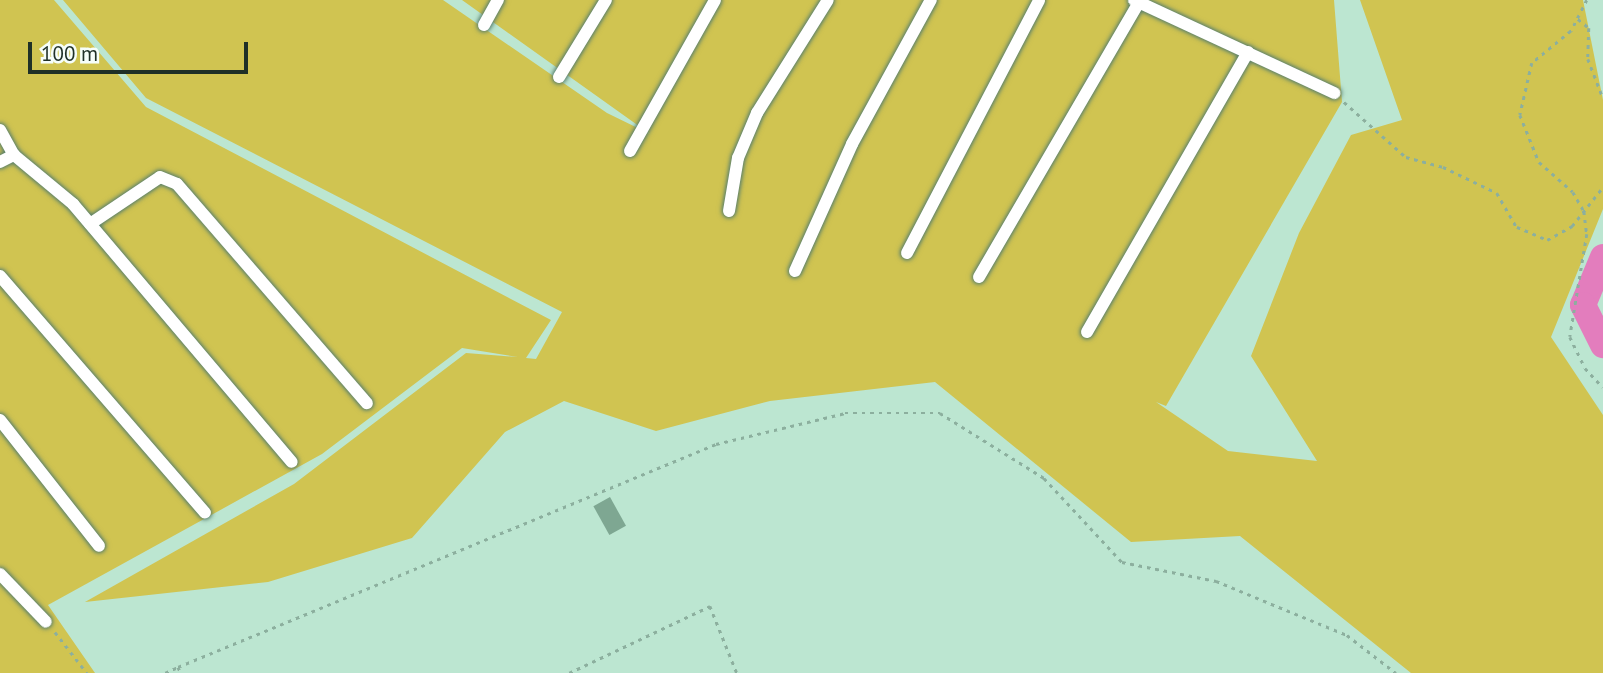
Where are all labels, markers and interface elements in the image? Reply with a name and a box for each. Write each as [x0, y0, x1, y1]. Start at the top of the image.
scale bar [32, 28, 252, 72]
text: 100 m [41, 40, 98, 67]

